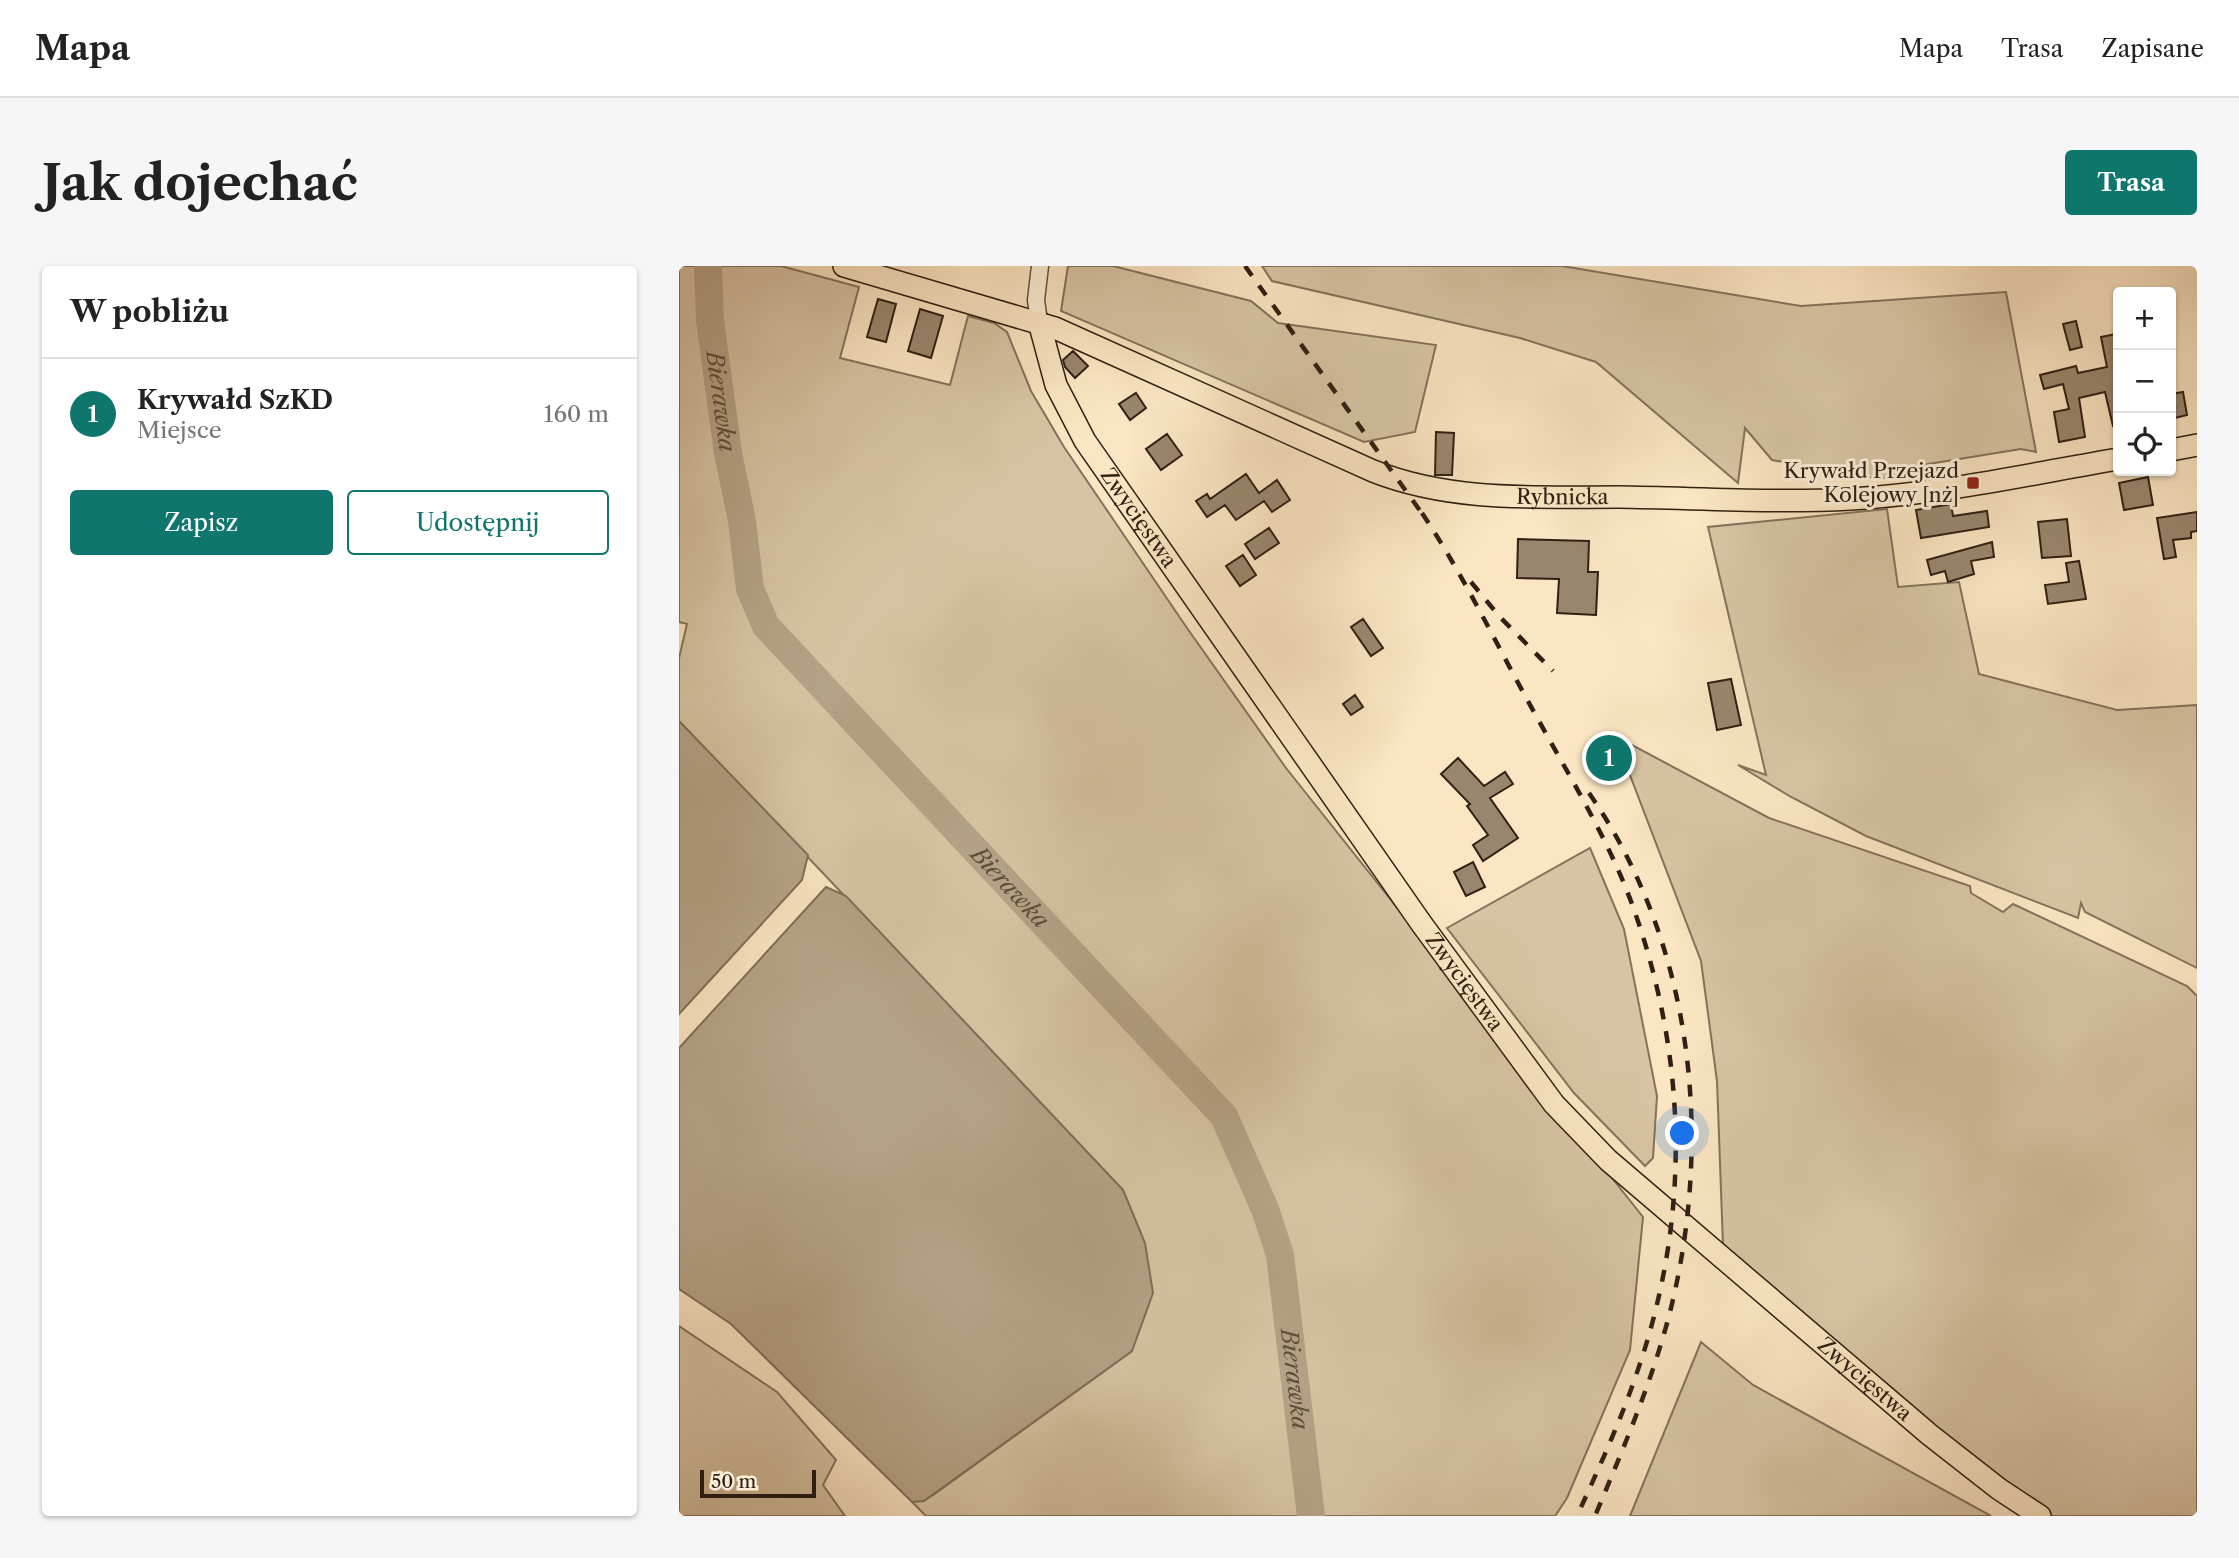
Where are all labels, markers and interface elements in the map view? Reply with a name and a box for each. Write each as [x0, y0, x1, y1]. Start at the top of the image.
text: Mapa [35, 28, 130, 69]
text: Mapa [1899, 34, 1963, 63]
text: Trasa [2001, 34, 2063, 63]
text: Zapisane [2101, 34, 2204, 63]
button: Trasa [2065, 150, 2197, 215]
text: Jak dojechać [42, 152, 358, 213]
map controls [2113, 287, 2176, 476]
button: + [2113, 287, 2176, 350]
text: W pobliżu [70, 293, 229, 330]
water label: Bierawka [700, 347, 742, 454]
button: − [2113, 350, 2176, 413]
text: Krywałd SzKD [137, 384, 333, 416]
text: 1 [88, 400, 98, 428]
text: 160 m [544, 400, 609, 428]
button: locate [2113, 413, 2176, 476]
text: Miejsce [137, 416, 222, 444]
place label: Krywałd Przejazd Kolejowy [nż] [1784, 458, 1959, 507]
street label: Zwycięstwa [1096, 463, 1183, 573]
marker: Krywałd Przejazd Kolejowy [nż] [1965, 475, 1981, 491]
street label: Rybnicka [1516, 484, 1610, 509]
button: Zapisz [70, 490, 333, 555]
button: Udostępnij [347, 490, 609, 555]
pin: 1 [1586, 732, 1632, 784]
water label: Bierawka [964, 839, 1055, 934]
street label: Zwycięstwa [1420, 928, 1510, 1036]
your location [1665, 1116, 1699, 1150]
water label: Bierawka [1275, 1325, 1315, 1431]
street label: Zwycięstwa [1813, 1332, 1918, 1427]
scale bar [700, 1467, 815, 1499]
text: 50 m [711, 1470, 756, 1493]

